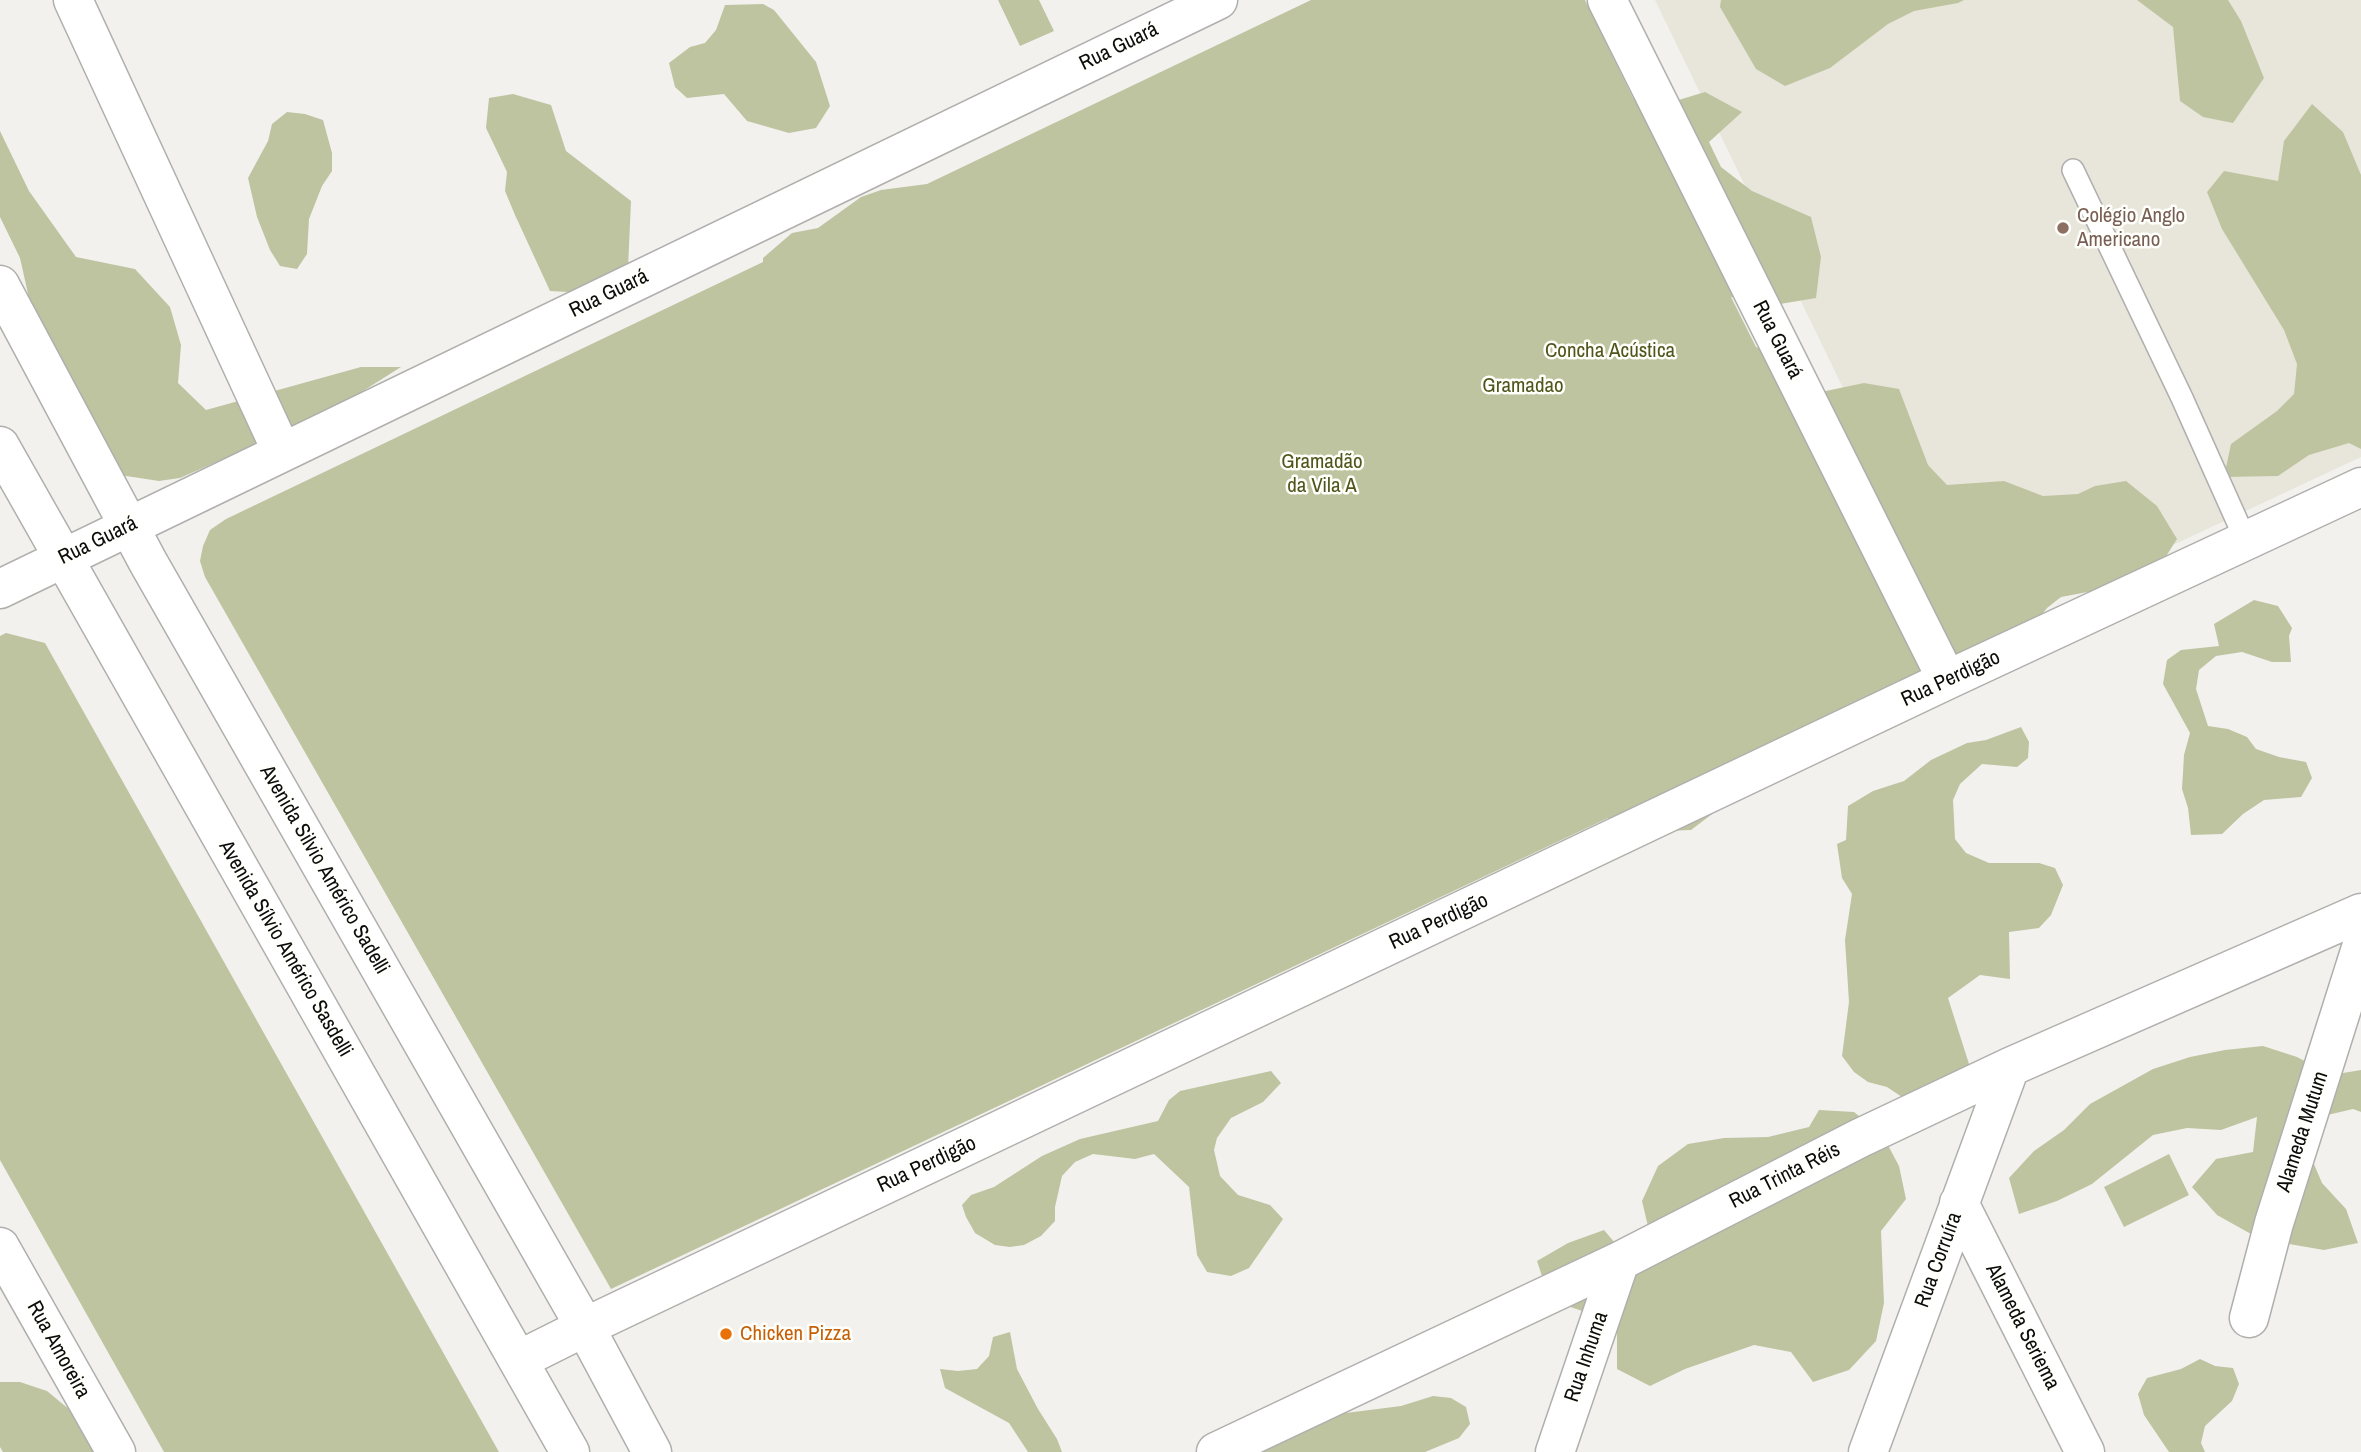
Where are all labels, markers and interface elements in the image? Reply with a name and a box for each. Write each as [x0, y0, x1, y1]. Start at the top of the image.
street label: Rua Guará [1076, 17, 1162, 77]
place label: Colégio Anglo Americano [2077, 203, 2185, 253]
marker: Colégio Anglo Americano [2055, 220, 2071, 236]
street label: Rua Guará [566, 264, 652, 324]
street label: Rua Guará [1747, 297, 1807, 383]
park label: Concha Acústica [1545, 338, 1675, 364]
park label: Gramadao [1482, 373, 1564, 399]
park label: Gramadão da Vila A [1281, 449, 1363, 499]
street label: Rua Guará [55, 511, 141, 571]
street label: Rua Perdigão [1898, 645, 2004, 713]
street label: Avenida Silvio Américo Sadelli [254, 761, 394, 979]
street label: Avenida Sílvio Américo Sasdelli [213, 836, 357, 1062]
street label: Rua Perdigão [1386, 888, 1492, 956]
street label: Alameda Mutum [2272, 1068, 2334, 1196]
street label: Rua Perdigão [874, 1131, 980, 1199]
street label: Rua Trinta Réis [1725, 1137, 1845, 1215]
street label: Rua Corruíra [1910, 1209, 1968, 1311]
street label: Alameda Seriema [1979, 1260, 2065, 1394]
street label: Rua Amoreira [21, 1297, 95, 1403]
street label: Rua Inhuma [1560, 1309, 1614, 1405]
place label: Chicken Pizza [740, 1321, 851, 1347]
marker: Chicken Pizza [718, 1326, 734, 1342]

